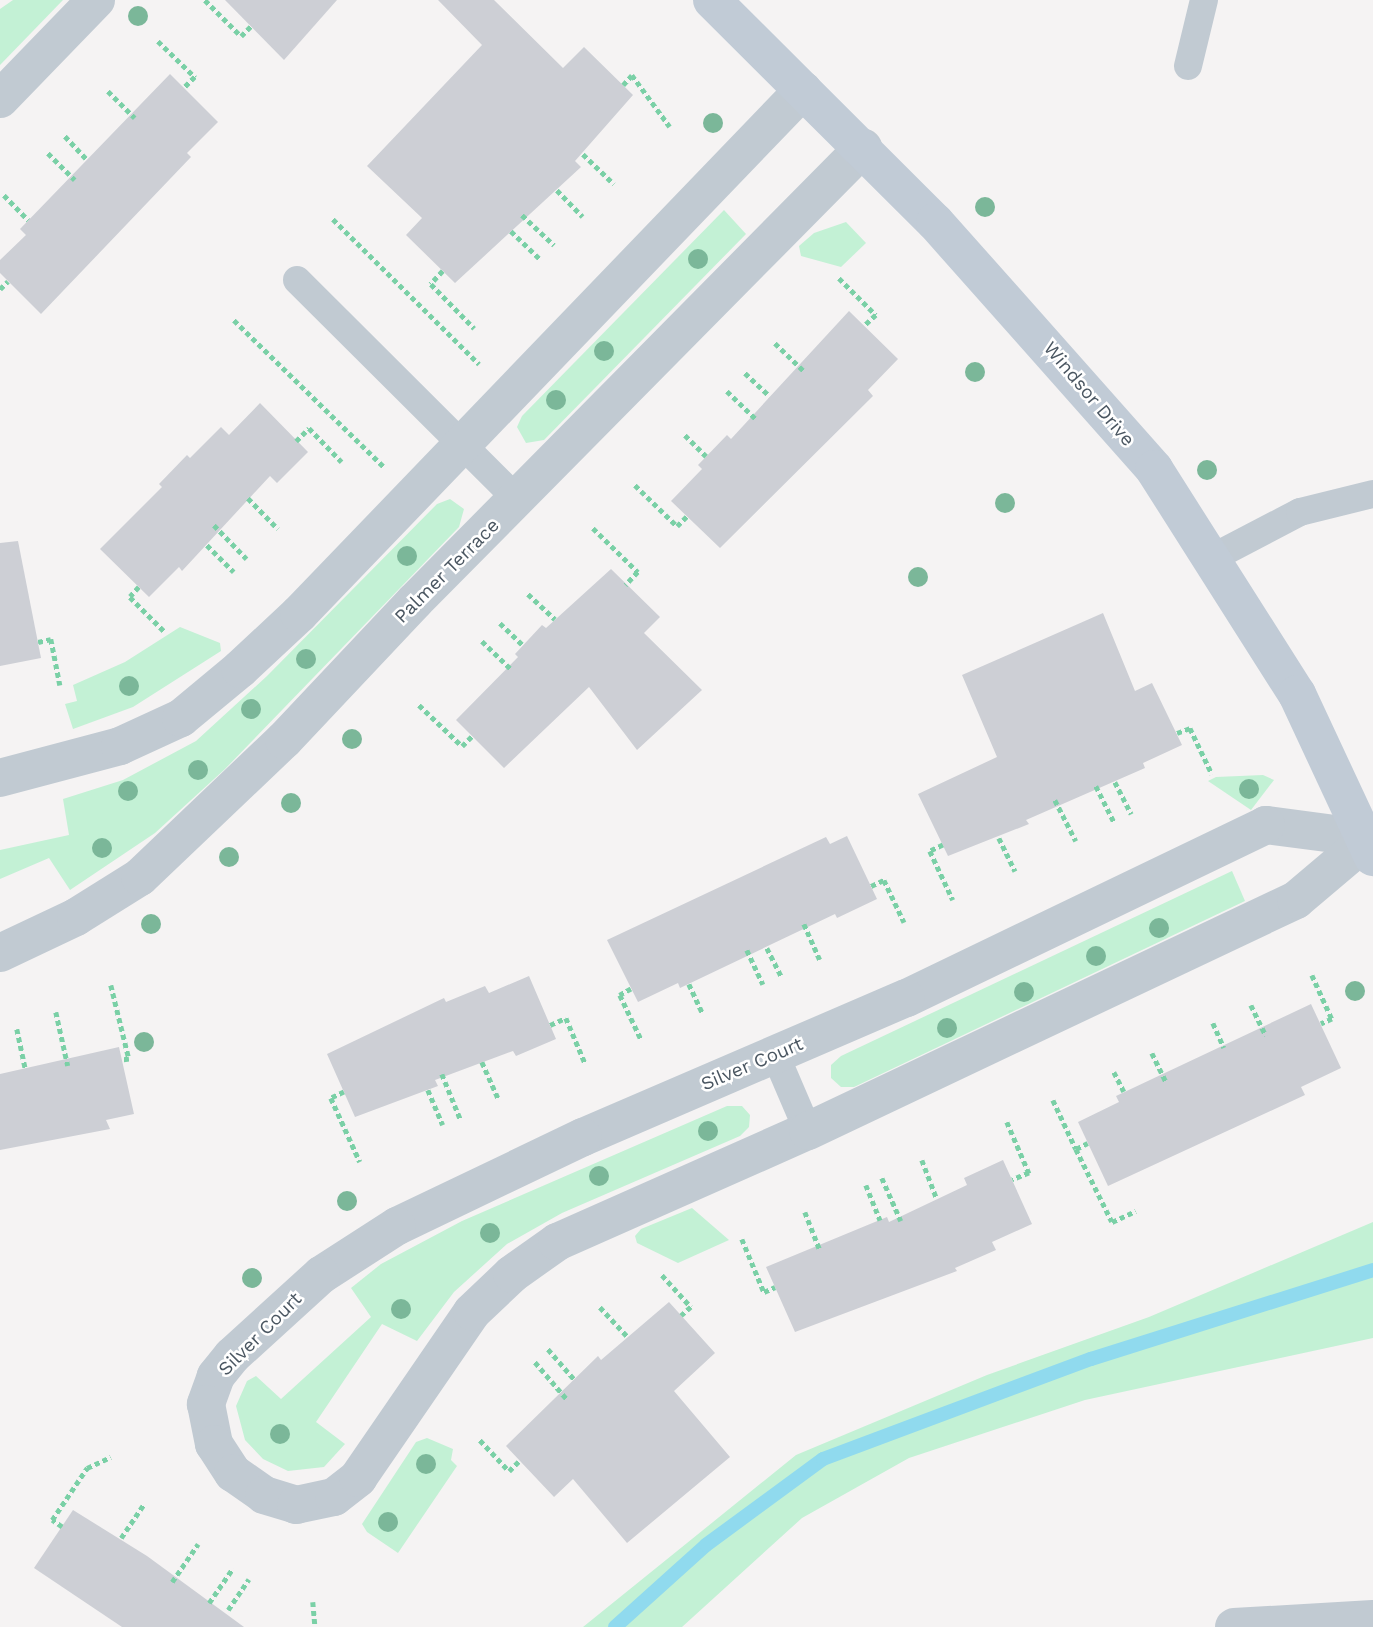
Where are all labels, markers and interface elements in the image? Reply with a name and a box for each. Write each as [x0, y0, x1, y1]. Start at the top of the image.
street label: Windsor Drive [1039, 337, 1139, 451]
street label: Palmer Terrace [390, 514, 504, 628]
street label: Silver Court [697, 1032, 807, 1096]
street label: Silver Court [213, 1287, 307, 1381]

